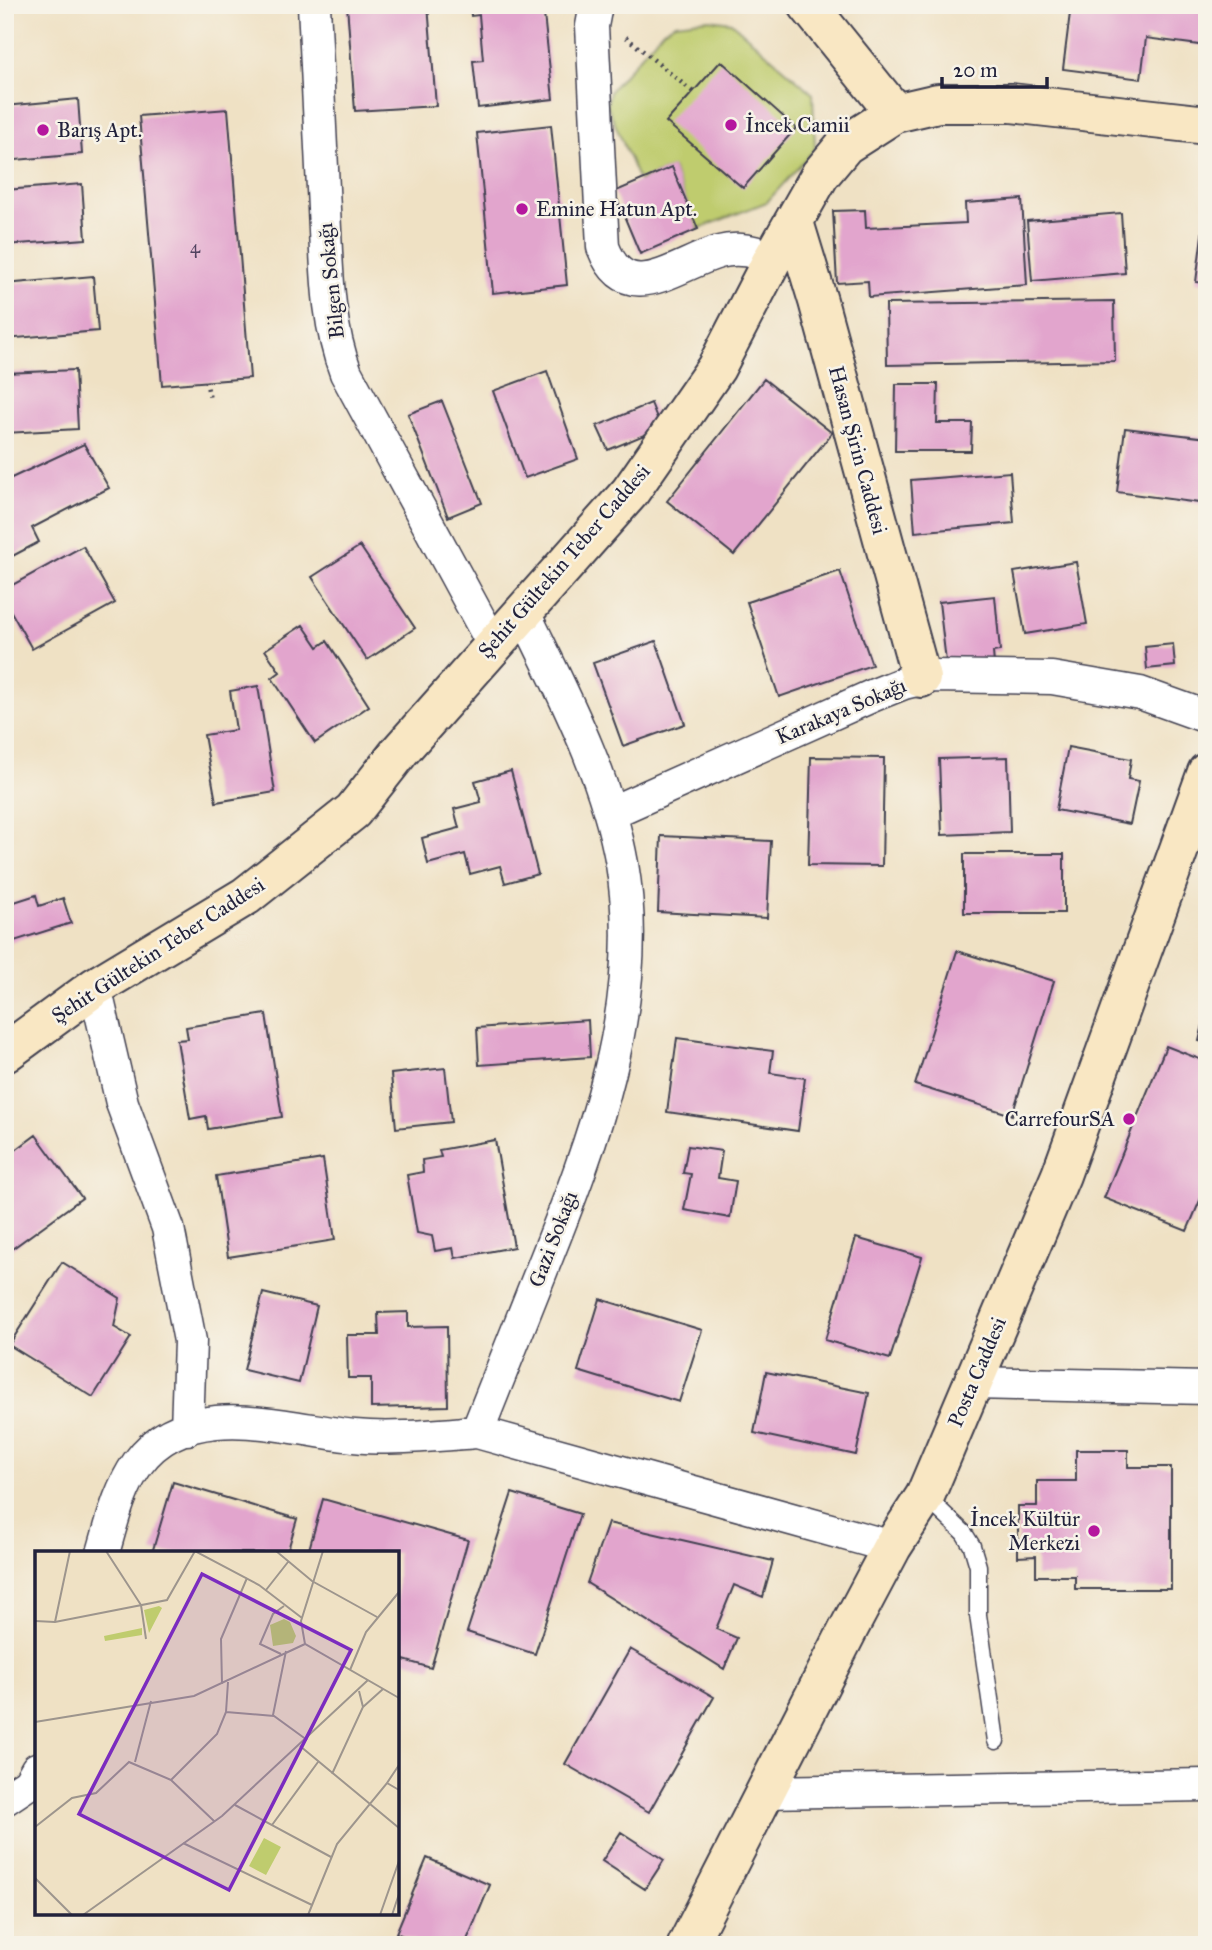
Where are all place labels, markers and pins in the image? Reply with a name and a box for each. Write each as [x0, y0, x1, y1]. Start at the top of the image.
place label: İncek Camii [745, 112, 850, 138]
place label: Barış Apt. [57, 117, 142, 143]
marker: İncek Camii [723, 117, 739, 133]
marker: Barış Apt. [35, 122, 51, 138]
place label: Emine Hatun Apt. [536, 196, 697, 222]
marker: Emine Hatun Apt. [514, 201, 530, 217]
place label: CarrefourSA [1005, 1106, 1115, 1132]
marker: CarrefourSA [1121, 1111, 1137, 1127]
place label: İncek Kültür Merkezi [970, 1506, 1080, 1556]
marker: İncek Kültür Merkezi [1086, 1523, 1102, 1539]

